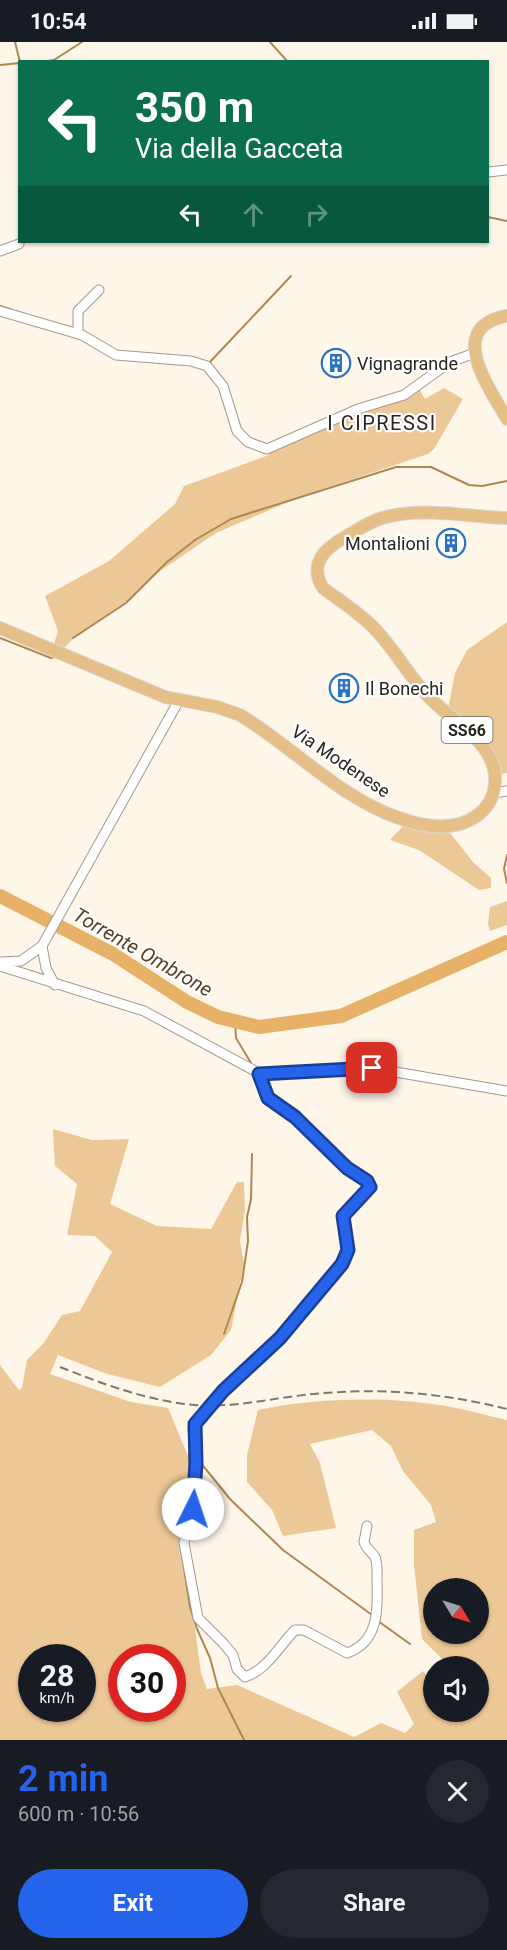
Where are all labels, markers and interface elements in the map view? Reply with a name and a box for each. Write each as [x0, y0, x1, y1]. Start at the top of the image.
text: 10:54 [30, 9, 87, 34]
text: 350 m [135, 83, 254, 132]
icon: left [36, 84, 114, 162]
text: Via della Gacceta [135, 133, 343, 165]
icon: left [174, 198, 207, 231]
icon: ahead [237, 198, 270, 231]
icon: right [300, 198, 333, 231]
building icon: Vignagrande [320, 347, 352, 379]
place label: Vignagrande [357, 353, 458, 374]
district label: I CIPRESSI [327, 411, 437, 435]
building icon: Montalioni [435, 527, 467, 559]
place label: Montalioni [345, 533, 430, 554]
building icon: Il Bonechi [328, 672, 360, 704]
place label: Il Bonechi [365, 678, 443, 699]
road number: SS66 [442, 717, 492, 743]
street label: Via Modenese [288, 720, 394, 802]
water label: Torrente Ombrone [69, 902, 217, 1002]
pin [346, 1042, 397, 1093]
icon: arrive [355, 1051, 388, 1084]
position arrow [161, 1477, 225, 1541]
north arrow [423, 1578, 489, 1644]
map controls [423, 1578, 489, 1722]
speed limit sign: 30 [108, 1644, 186, 1722]
button: sound [423, 1656, 489, 1722]
text: 28 [40, 1658, 74, 1693]
text: km/h [39, 1689, 75, 1707]
text: 2 min [18, 1758, 109, 1800]
button: close [426, 1760, 489, 1823]
text: 600 m · 10:56 [18, 1802, 139, 1826]
button: Exit [18, 1869, 248, 1938]
button: Share [260, 1869, 489, 1938]

